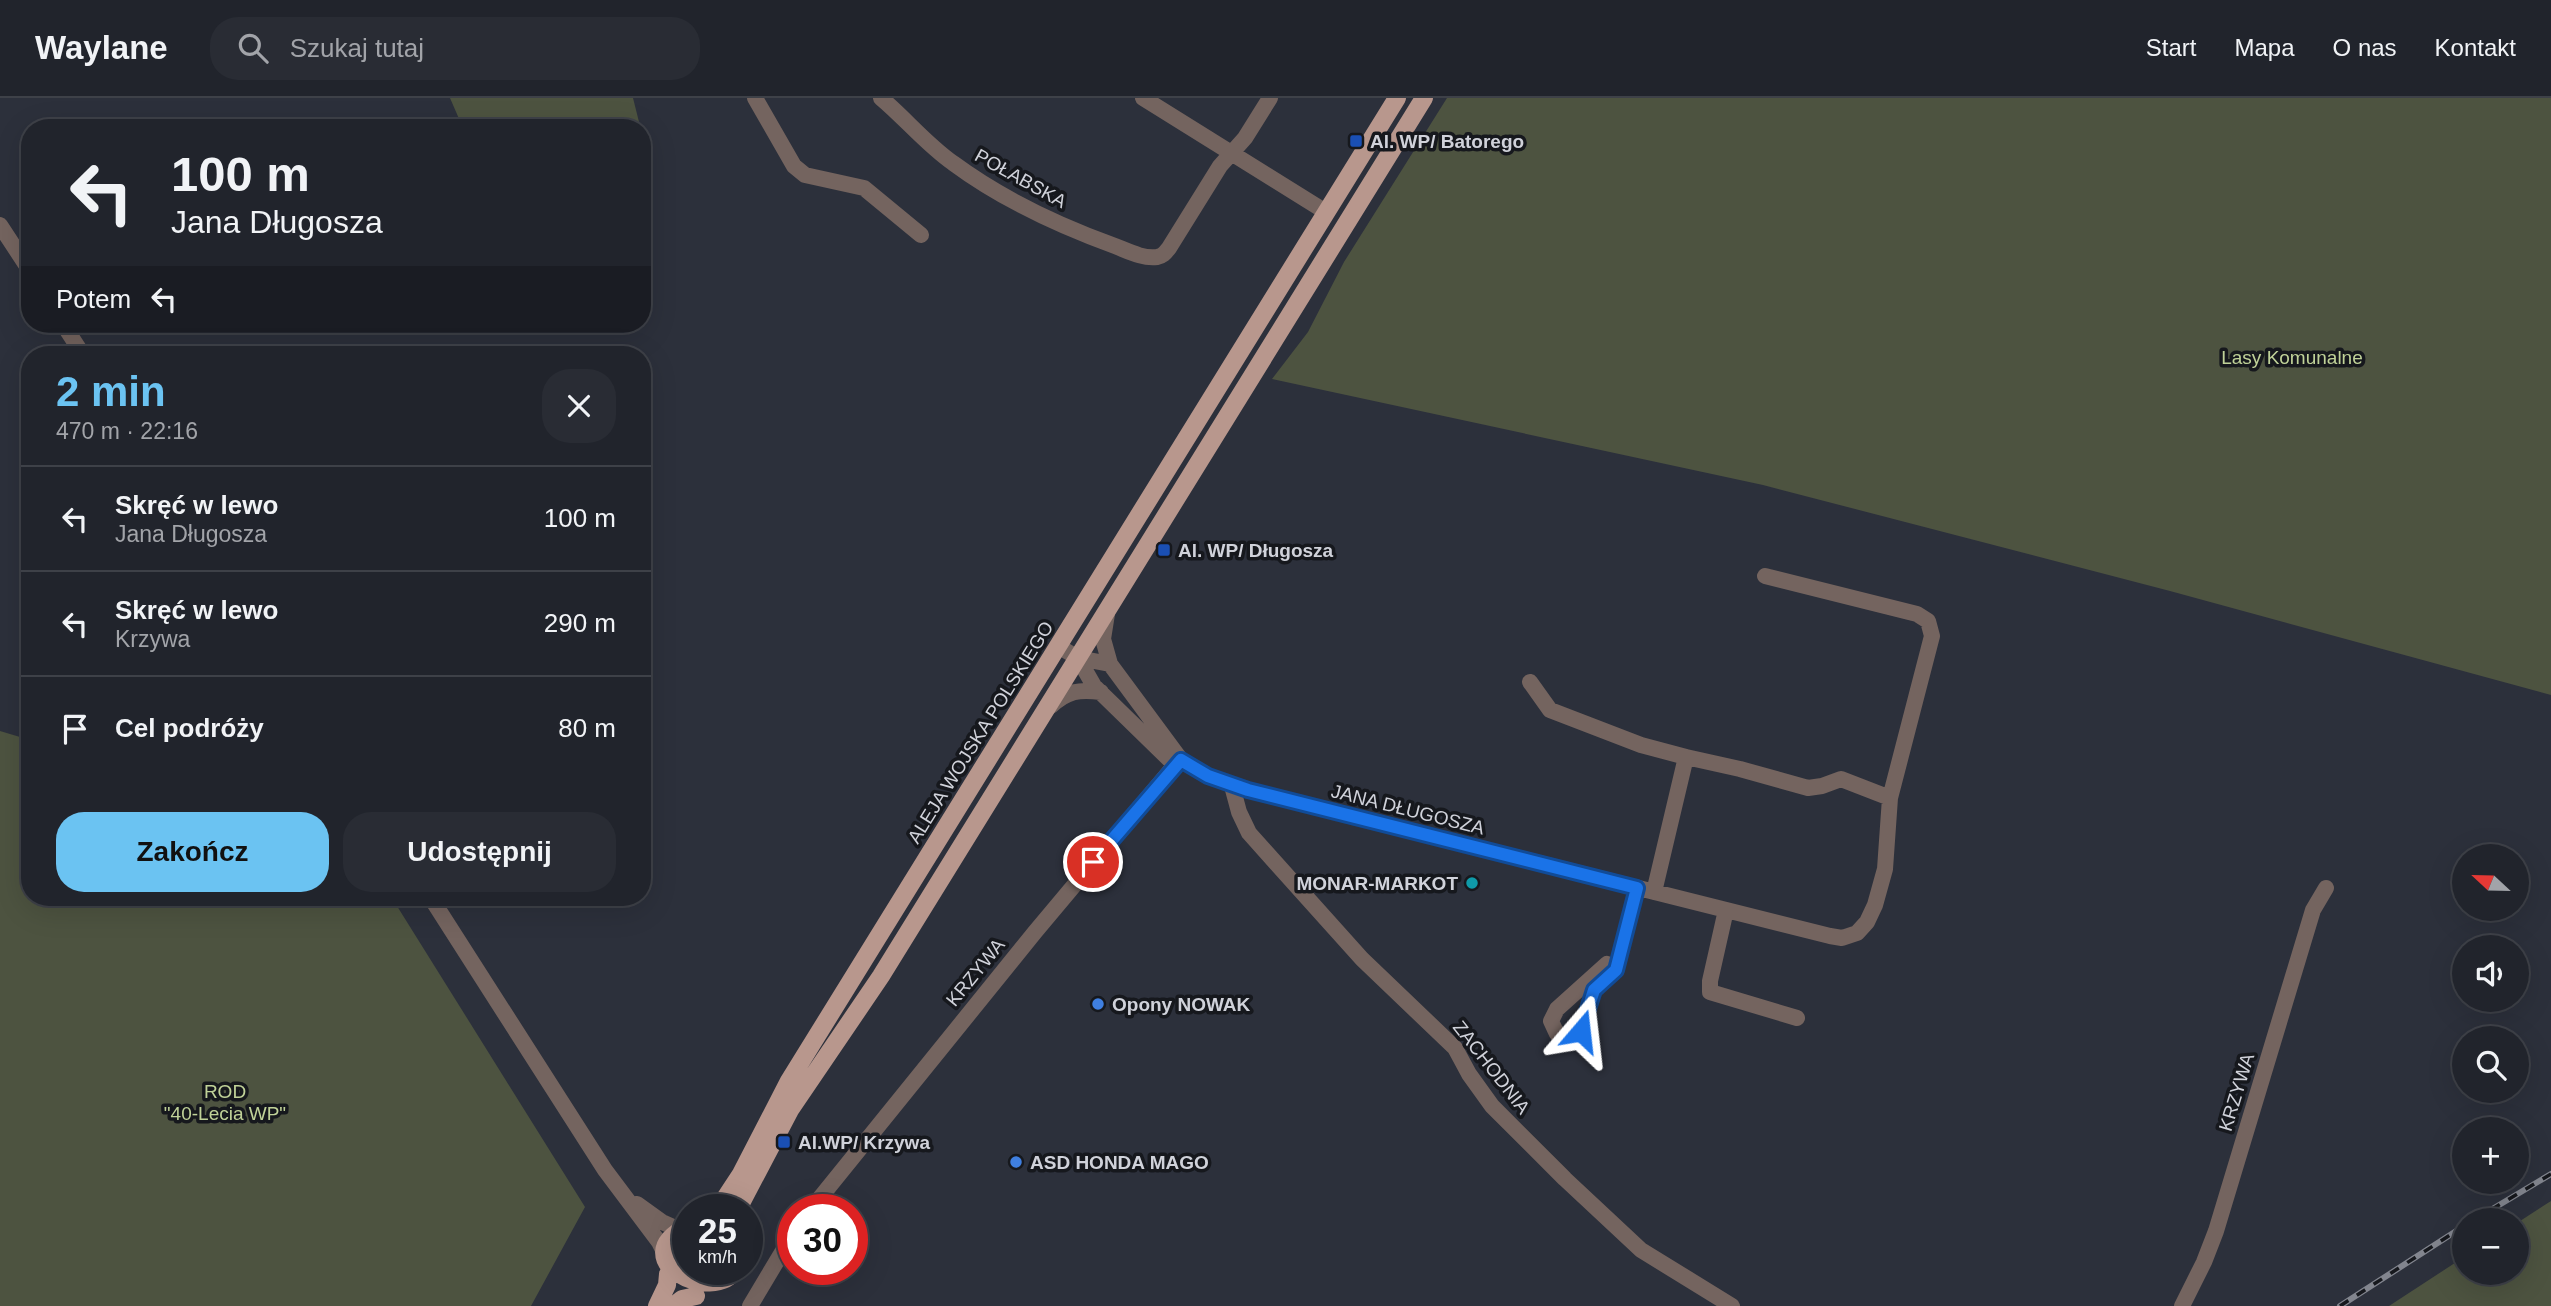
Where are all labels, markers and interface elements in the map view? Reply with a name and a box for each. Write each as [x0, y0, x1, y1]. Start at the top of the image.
search box [210, 17, 700, 80]
text: Waylane [35, 29, 168, 66]
icon: search [234, 29, 272, 67]
text: Szukaj tutaj [290, 33, 424, 63]
text: Start [2146, 34, 2197, 61]
text: Mapa [2235, 34, 2295, 61]
text: O nas [2333, 34, 2397, 61]
text: Kontakt [2435, 34, 2516, 61]
place label: Al. WP/ Batorego [1370, 131, 1524, 152]
marker: Al. WP/ Batorego [1348, 133, 1364, 149]
street label: POŁABSKA [971, 145, 1070, 212]
icon: left [56, 147, 147, 238]
text: 100 m [171, 147, 310, 201]
text: Jana Długosza [171, 204, 383, 240]
icon: left [145, 280, 183, 318]
text: Potem [56, 284, 131, 314]
park label: Lasy Komunalne [2221, 347, 2363, 368]
text: 2 min [56, 368, 166, 415]
button: close [542, 369, 616, 443]
text: 470 m · 22:16 [56, 418, 198, 444]
text: Skręć w lewo [115, 490, 278, 520]
icon: left [56, 500, 94, 538]
text: 100 m [544, 503, 616, 533]
text: Jana Długosza [115, 521, 267, 547]
place label: Al. WP/ Długosza [1178, 540, 1334, 561]
marker: Al. WP/ Długosza [1156, 542, 1172, 558]
text: Skręć w lewo [115, 595, 278, 625]
icon: left [56, 605, 94, 643]
text: 290 m [544, 608, 616, 638]
street label: ALEJA WOJSKA POLSKIEGO [903, 617, 1058, 847]
text: Krzywa [115, 626, 190, 652]
icon: arrive [56, 710, 94, 748]
text: Cel podróży [115, 713, 264, 743]
text: 80 m [558, 713, 616, 743]
street label: JANA DŁUGOSZA [1329, 780, 1487, 839]
button: Zakończ [56, 812, 329, 892]
button: Udostępnij [343, 812, 616, 892]
pin [1063, 832, 1123, 892]
icon: arrive [1074, 843, 1112, 881]
north arrow [2452, 844, 2529, 920]
map controls [2452, 844, 2529, 1285]
place label: MONAR-MARKOT [1297, 873, 1458, 894]
marker: MONAR-MARKOT [1464, 875, 1480, 891]
street label: KRZYWA [942, 934, 1009, 1010]
button: sound [2452, 935, 2529, 1012]
place label: Opony NOWAK [1112, 994, 1251, 1015]
position arrow [1544, 994, 1618, 1068]
marker: Opony NOWAK [1090, 996, 1106, 1012]
street label: ZACHODNIA [1449, 1017, 1535, 1118]
button: search [2452, 1026, 2529, 1103]
street label: KRZYWA [2215, 1050, 2258, 1134]
park label: ROD "40-Lecia WP" [164, 1081, 286, 1124]
button: + [2452, 1117, 2529, 1194]
place label: Al.WP/ Krzywa [798, 1132, 930, 1153]
marker: Al.WP/ Krzywa [776, 1134, 792, 1150]
place label: ASD HONDA MAGO [1030, 1152, 1209, 1173]
marker: ASD HONDA MAGO [1008, 1154, 1024, 1170]
speed limit sign: 30 [777, 1194, 868, 1285]
button: − [2452, 1208, 2529, 1285]
text: 25 [698, 1211, 737, 1250]
text: km/h [698, 1247, 737, 1267]

